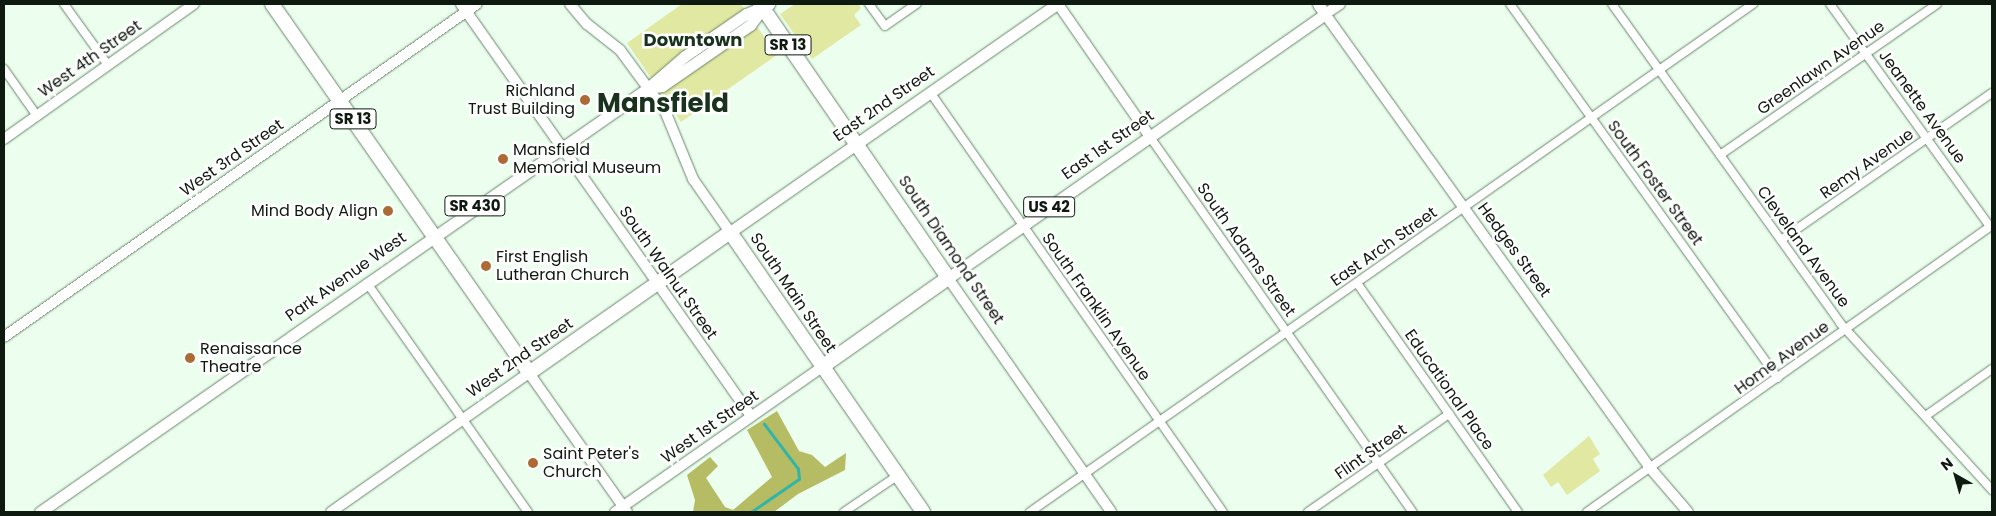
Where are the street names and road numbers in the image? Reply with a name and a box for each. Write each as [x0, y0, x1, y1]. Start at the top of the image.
street label: West 4th Street [35, 16, 145, 102]
street label: Greenlawn Avenue [1754, 17, 1888, 119]
road number: SR 13 [764, 32, 812, 58]
street label: Jeanette Avenue [1874, 47, 1970, 167]
street label: East 2nd Street [830, 62, 938, 146]
road number: SR 13 [329, 106, 377, 132]
street label: East 1st Street [1058, 106, 1158, 184]
street label: West 3rd Street [177, 115, 287, 201]
street label: South Foster Street [1603, 117, 1707, 249]
street label: Remy Avenue [1817, 125, 1917, 203]
street label: South Diamond Street [894, 172, 1008, 328]
street label: South Adams Street [1193, 180, 1299, 320]
street label: Cleveland Avenue [1753, 183, 1853, 311]
road number: SR 430 [444, 194, 506, 218]
road number: US 42 [1023, 194, 1075, 220]
street label: Hedges Street [1473, 199, 1555, 301]
street label: South Walnut Street [615, 203, 721, 343]
street label: East Arch Street [1327, 203, 1441, 291]
street label: Park Avenue West [282, 228, 410, 326]
street label: South Franklin Avenue [1038, 229, 1154, 385]
street label: South Main Street [746, 230, 840, 356]
street label: West 2nd Street [463, 314, 577, 402]
street label: Home Avenue [1731, 317, 1833, 399]
street label: Educational Place [1400, 326, 1498, 454]
street label: West 1st Street [658, 386, 762, 468]
street label: Flint Street [1331, 420, 1411, 484]

